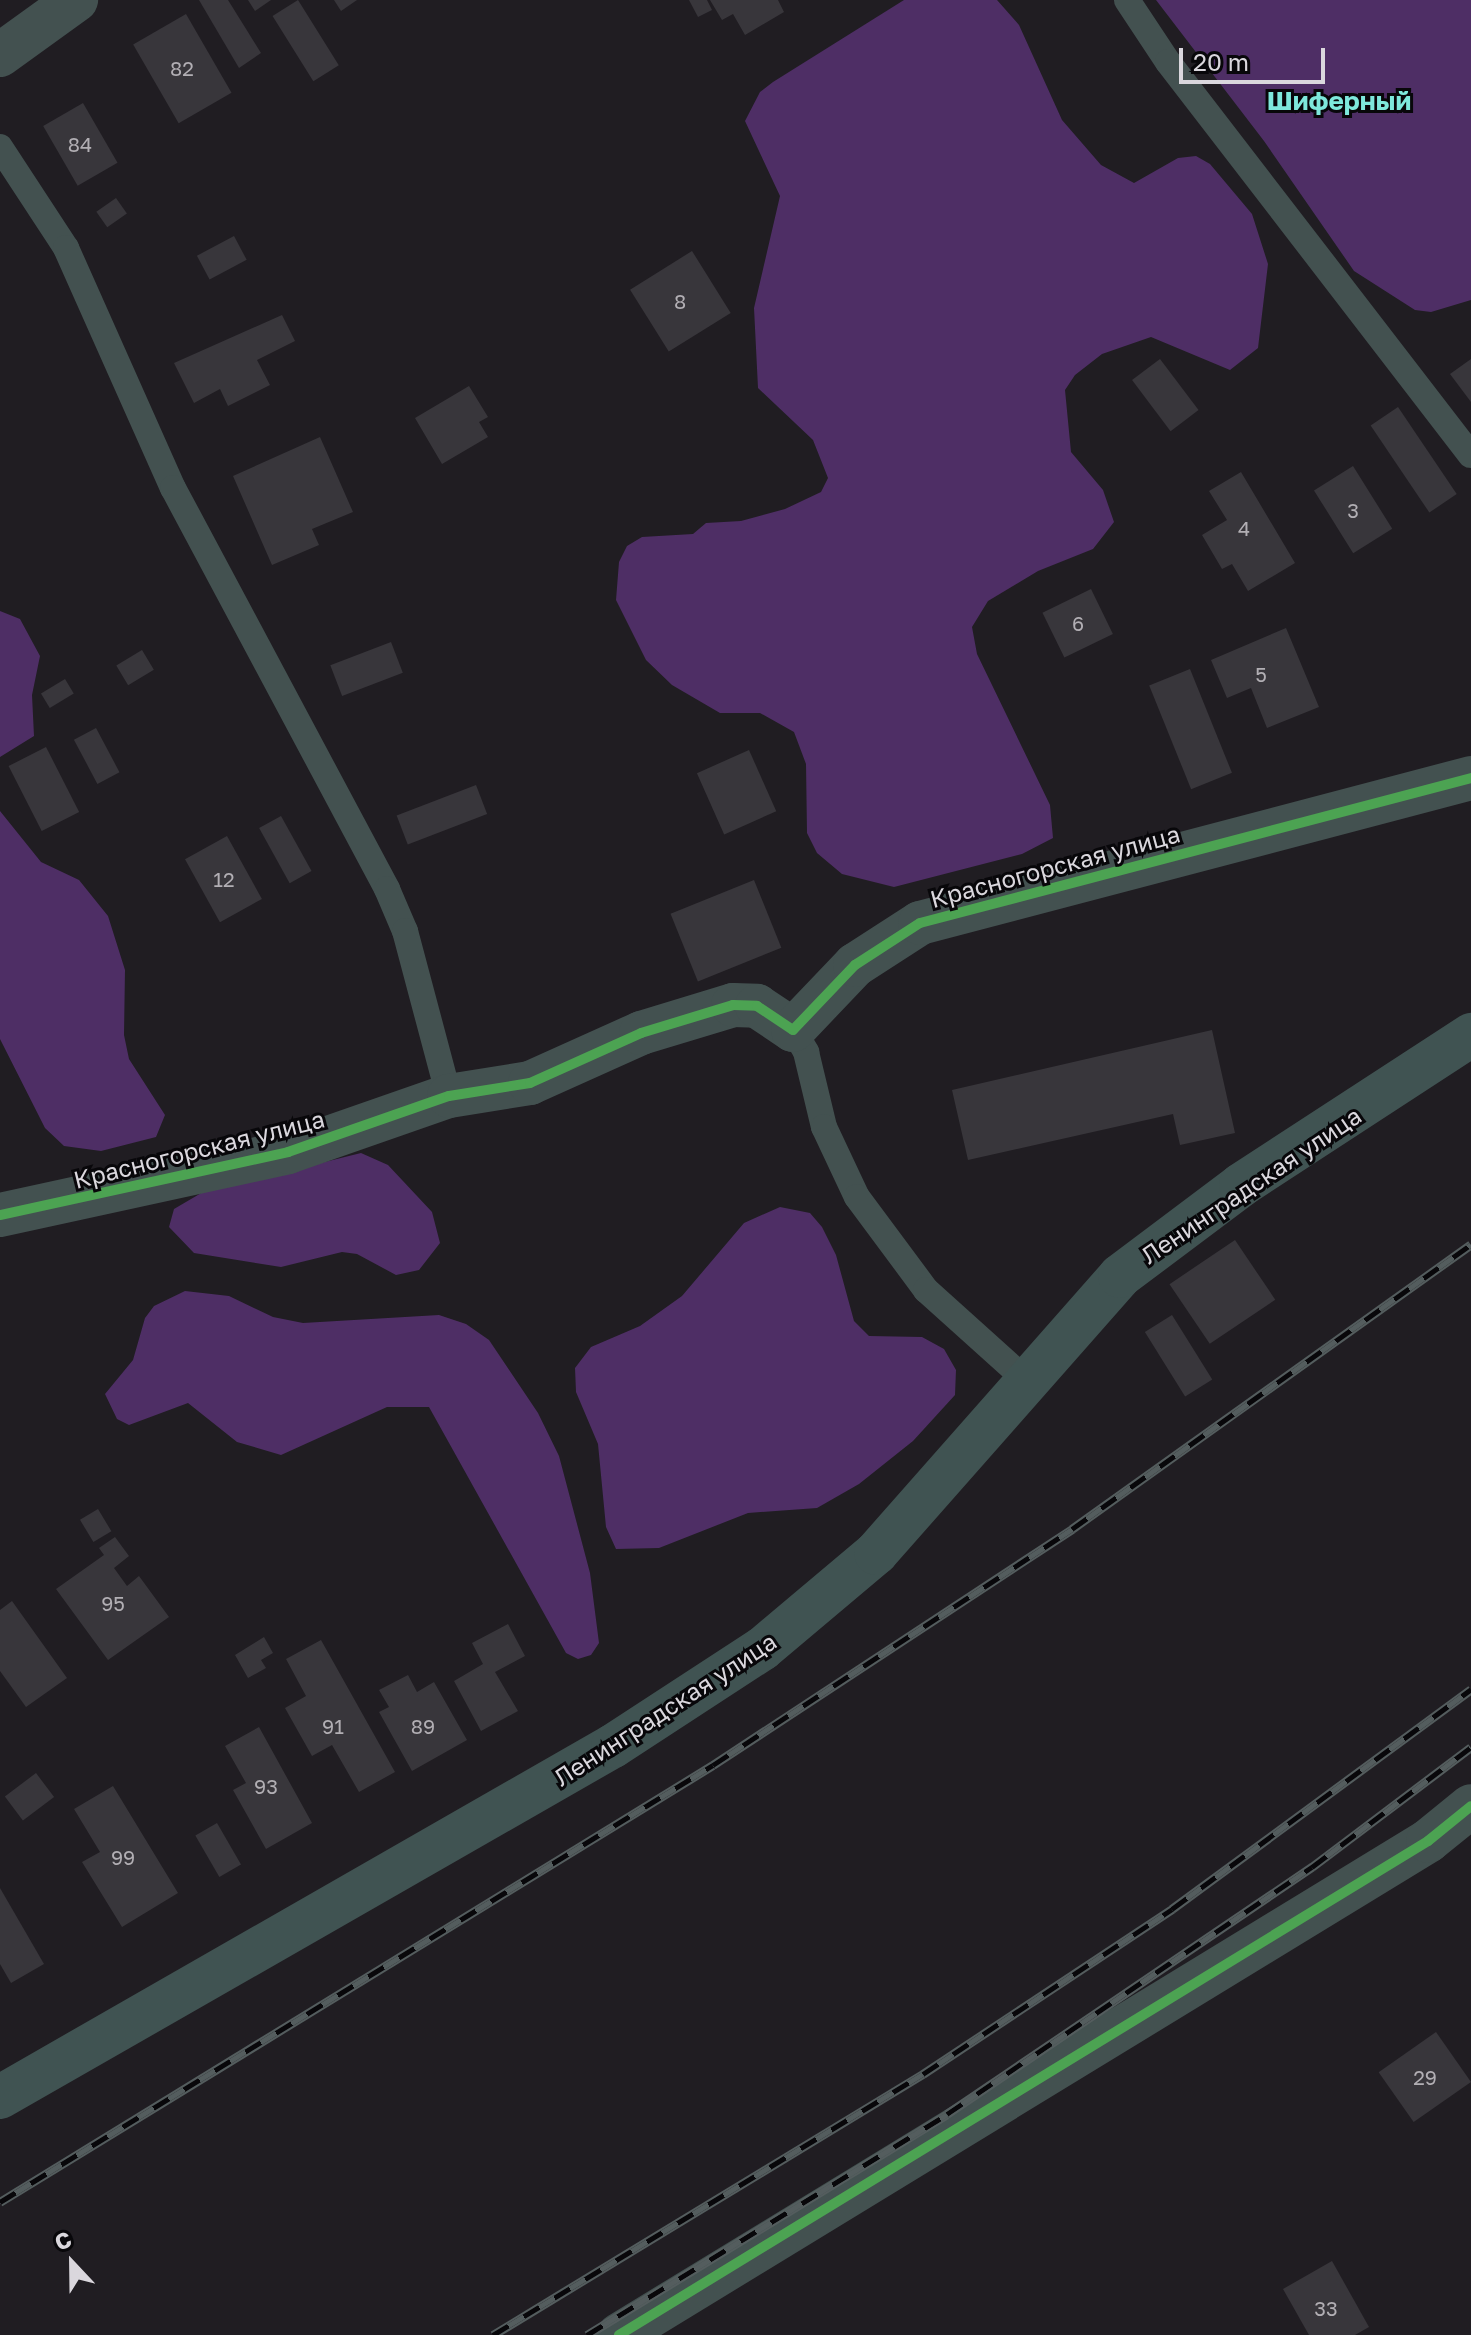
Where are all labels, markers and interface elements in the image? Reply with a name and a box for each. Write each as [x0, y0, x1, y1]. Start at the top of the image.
scale bar [1183, 32, 1329, 82]
text: 20 m [1193, 47, 1249, 76]
house number: 82 [170, 56, 194, 80]
district label: Шиферный [1267, 85, 1411, 117]
house number: 84 [68, 132, 92, 156]
house number: 8 [674, 289, 686, 313]
house number: 3 [1347, 498, 1359, 522]
house number: 4 [1238, 516, 1250, 540]
house number: 6 [1072, 611, 1084, 635]
house number: 5 [1255, 662, 1267, 686]
street label: Красногорская улица [927, 819, 1183, 913]
house number: 12 [213, 867, 235, 891]
street label: Ленинградская улица [1136, 1101, 1366, 1269]
street label: Красногорская улица [71, 1104, 327, 1194]
house number: 95 [101, 1591, 125, 1615]
street label: Ленинградская улица [549, 1626, 781, 1792]
house number: 91 [322, 1714, 344, 1738]
house number: 89 [411, 1714, 435, 1738]
house number: 93 [254, 1774, 278, 1798]
house number: 99 [111, 1845, 135, 1869]
house number: 29 [1413, 2065, 1437, 2089]
north arrow [32, 2223, 112, 2303]
text: С [51, 2225, 75, 2256]
house number: 33 [1314, 2296, 1338, 2320]

